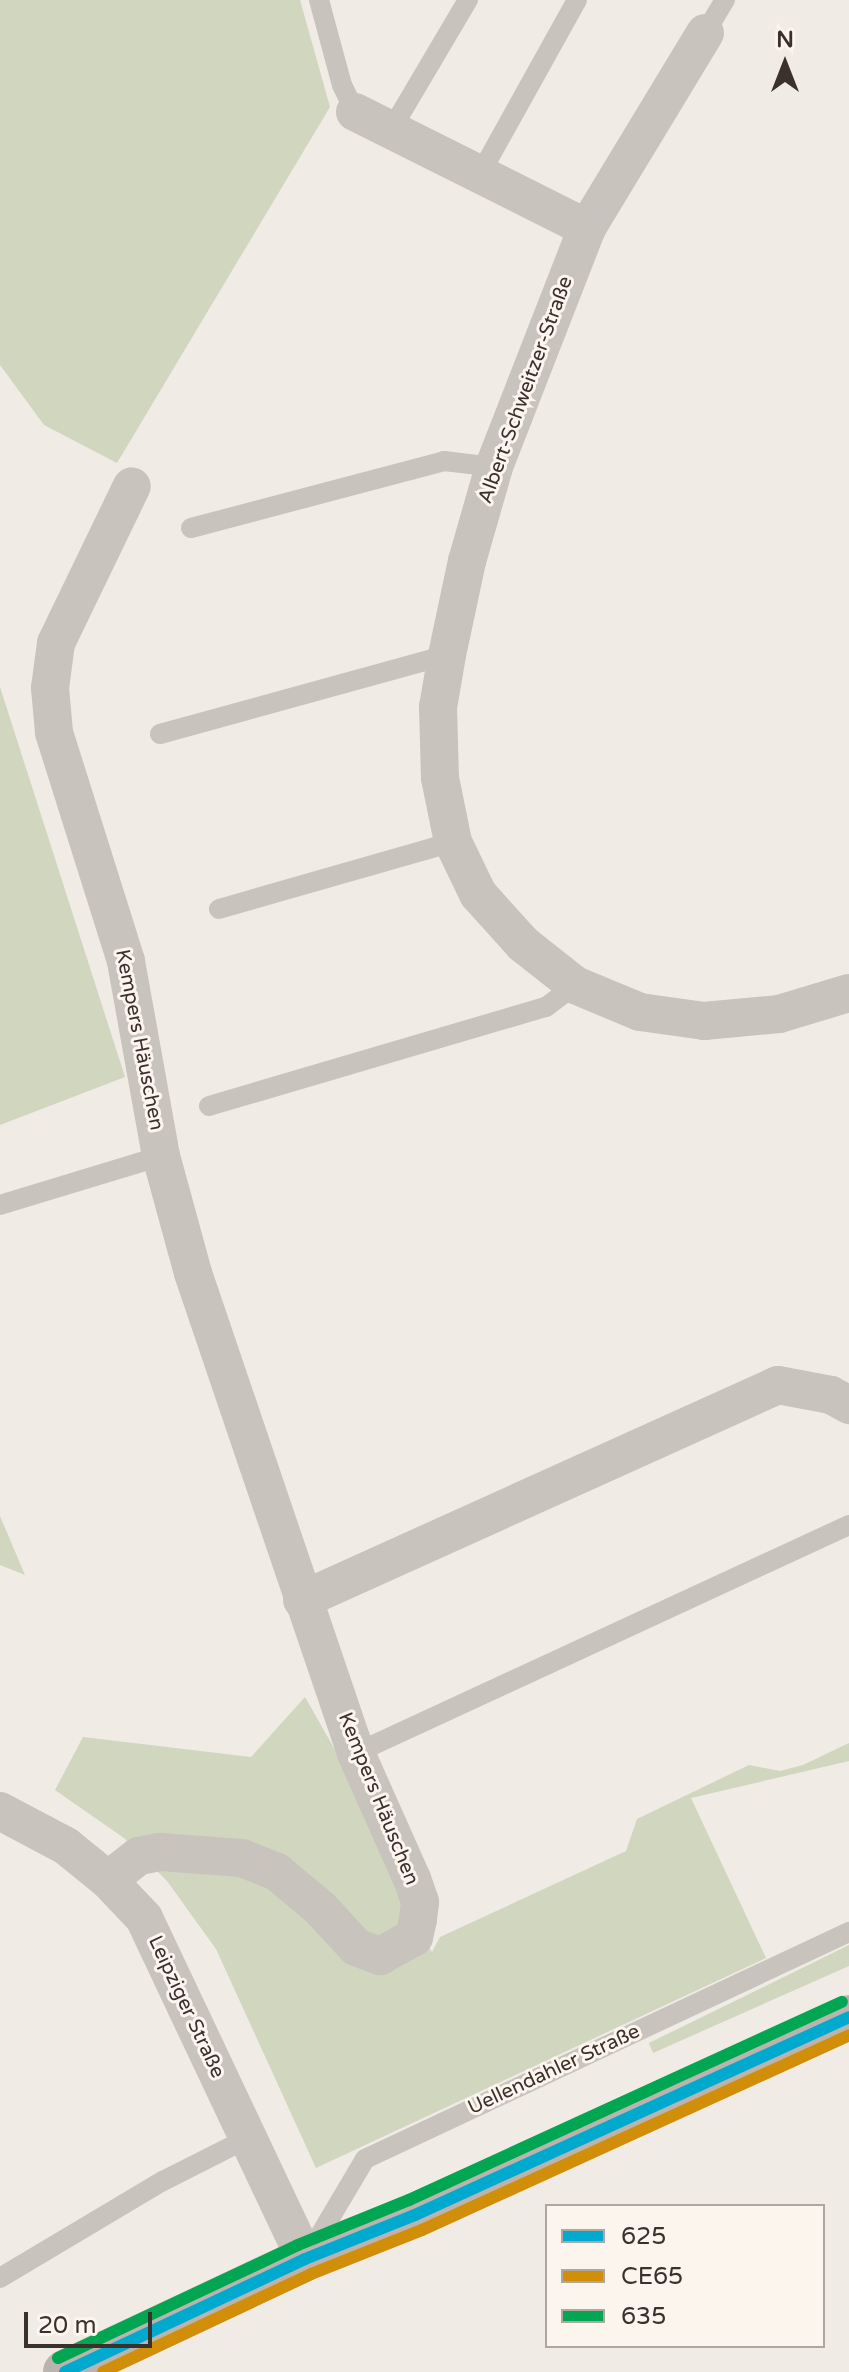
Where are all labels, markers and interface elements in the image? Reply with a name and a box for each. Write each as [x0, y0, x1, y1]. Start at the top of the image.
north arrow [745, 24, 825, 104]
text: N [776, 27, 794, 53]
street label: Albert-Schweitzer-Straße [474, 273, 578, 507]
street label: Kempers Häuschen [110, 947, 168, 1133]
street label: Kempers Häuschen [332, 1709, 424, 1889]
street label: Leipziger Straße [143, 1932, 229, 2082]
street label: Uellendahler Straße [464, 2020, 644, 2120]
legend [545, 2204, 825, 2348]
text: 625 [621, 2222, 666, 2251]
text: CE65 [621, 2262, 683, 2291]
scale bar [28, 2296, 156, 2346]
text: 635 [621, 2302, 666, 2331]
text: 20 m [38, 2311, 96, 2340]

